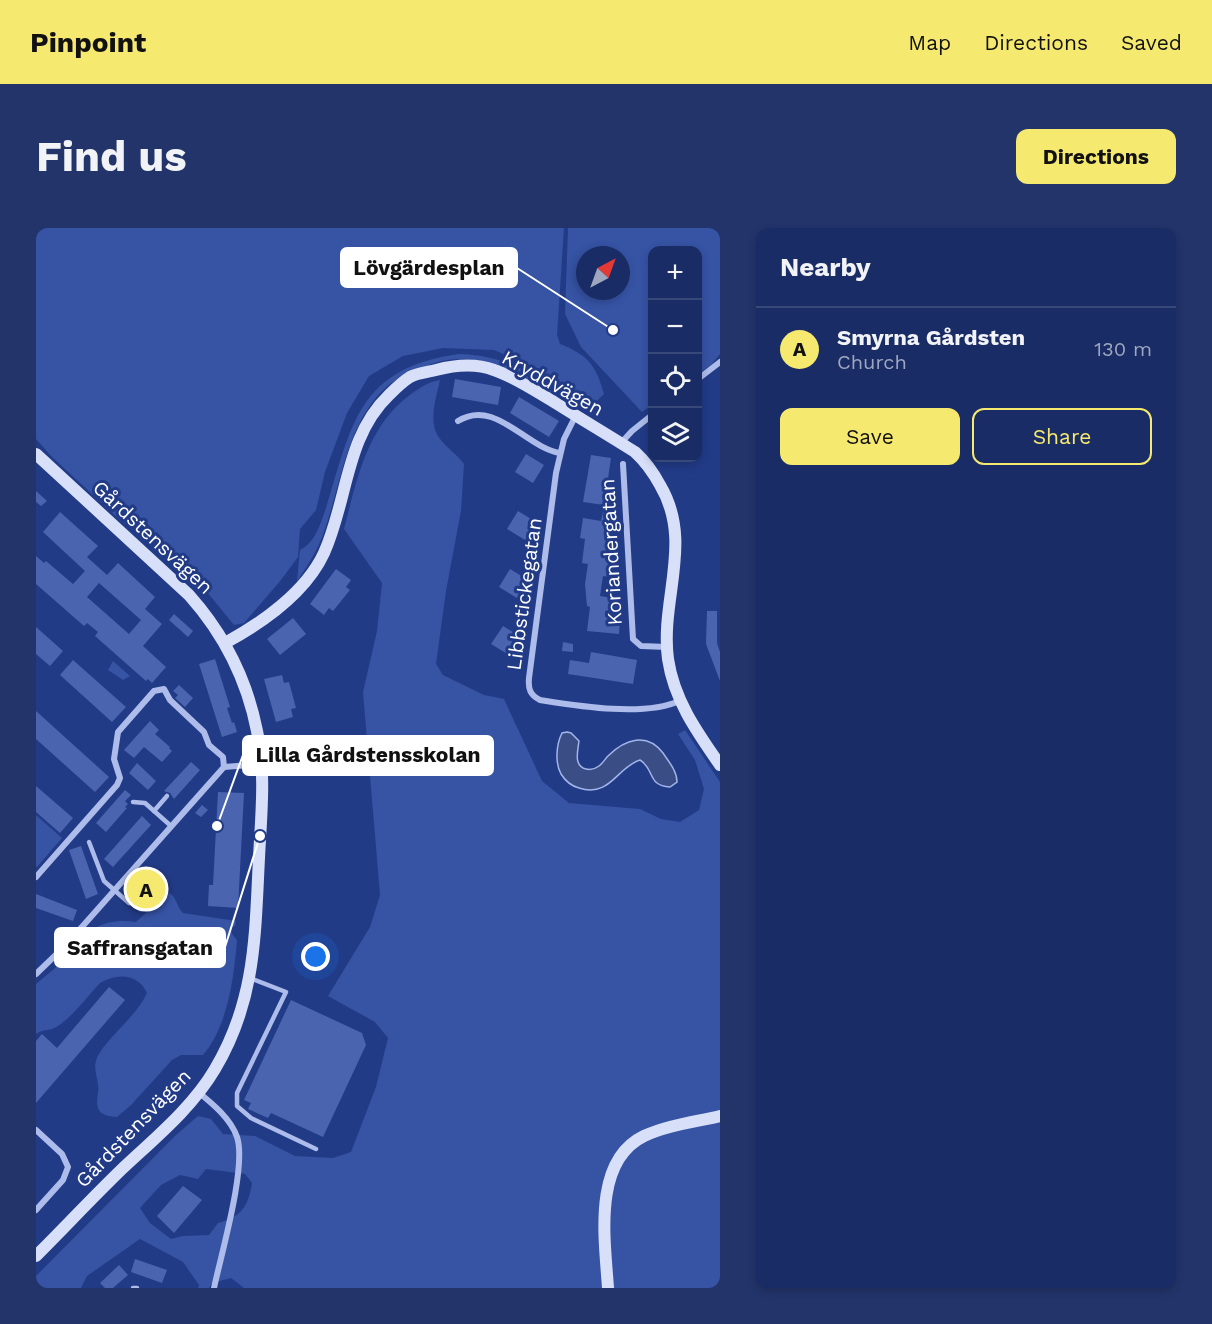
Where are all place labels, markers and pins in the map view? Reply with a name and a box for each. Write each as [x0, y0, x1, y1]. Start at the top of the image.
callout: Lövgärdesplan [341, 248, 517, 287]
callout: Lilla Gårdstensskolan [243, 736, 493, 775]
pin: A [126, 866, 166, 912]
callout: Saffransgatan [55, 928, 225, 967]

